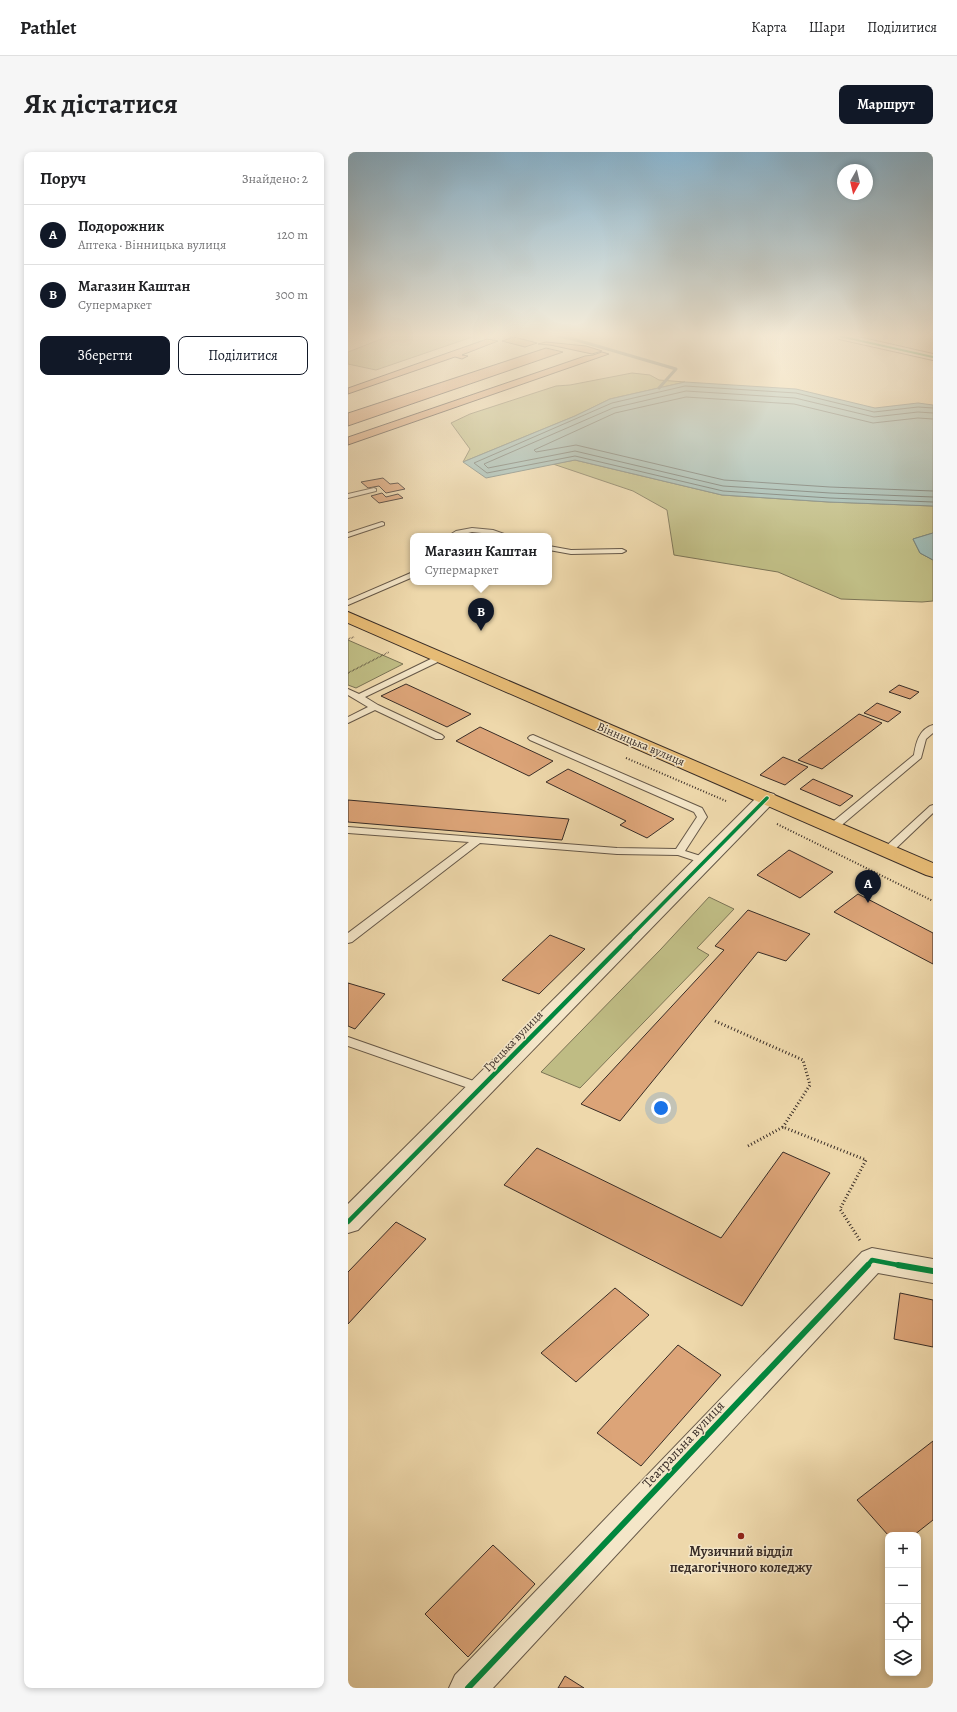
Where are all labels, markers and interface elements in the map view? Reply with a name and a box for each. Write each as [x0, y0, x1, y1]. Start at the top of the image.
text: Pathlet [20, 15, 76, 41]
text: Карта [751, 18, 787, 37]
text: Шари [809, 18, 845, 37]
text: Поділитися [867, 18, 937, 37]
text: Як дістатися [24, 85, 178, 123]
button: Маршрут [839, 85, 933, 124]
north arrow [837, 164, 873, 200]
text: Поруч [40, 167, 86, 190]
text: Знайдено: 2 [242, 170, 308, 187]
text: Подорожник [78, 216, 164, 236]
text: A [49, 226, 57, 243]
text: 120 m [277, 226, 308, 243]
text: Аптека · Вінницька вулиця [78, 236, 226, 253]
text: Магазин Каштан [78, 276, 190, 296]
text: B [49, 286, 57, 303]
text: 300 m [275, 286, 308, 303]
text: Супермаркет [78, 296, 152, 313]
button: Зберегти [40, 336, 170, 375]
button: Поділитися [178, 336, 308, 375]
popup [410, 533, 552, 585]
text: Магазин Каштан [425, 541, 537, 561]
text: Супермаркет [425, 561, 499, 578]
pin: B [468, 598, 494, 631]
street label: Вінницька вулиця [595, 718, 688, 770]
pin: A [855, 870, 881, 903]
street label: Грецька вулиця [480, 1007, 547, 1075]
your location [651, 1098, 671, 1118]
street label: Театральна вулиця [638, 1396, 729, 1492]
marker: Музичний відділ педагогічного коледжу [736, 1531, 746, 1541]
map controls [885, 1532, 921, 1676]
button: + [885, 1532, 921, 1568]
place label: Музичний відділ педагогічного коледжу [670, 1542, 813, 1577]
button: − [885, 1568, 921, 1604]
button: locate [885, 1604, 921, 1640]
button: layers [885, 1640, 921, 1676]

